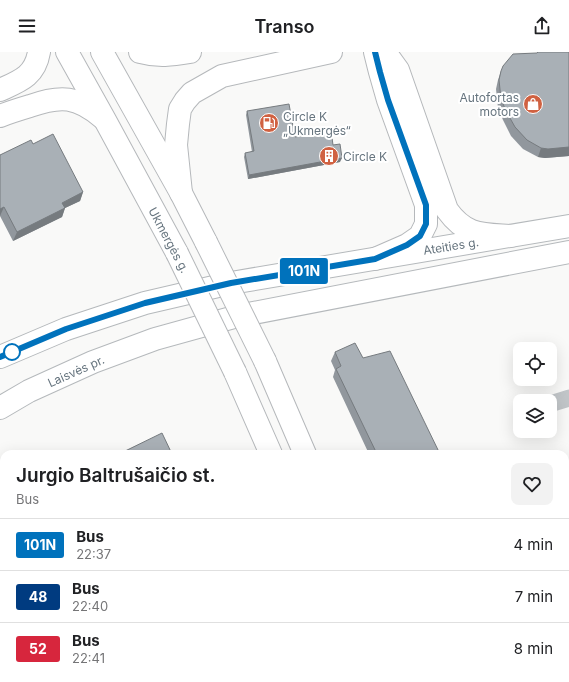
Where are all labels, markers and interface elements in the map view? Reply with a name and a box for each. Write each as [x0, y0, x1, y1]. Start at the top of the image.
icon: menu [16, 15, 38, 37]
icon: share [531, 15, 553, 37]
text: Transo [254, 16, 315, 37]
place label: Autofortas motors [460, 90, 519, 119]
shop icon: Autofortas motors [522, 93, 544, 115]
place label: Circle K „Ukmergės“ [283, 109, 351, 138]
fuel station icon: Circle K „Ukmergės“ [258, 112, 280, 134]
building icon: Circle K [318, 145, 340, 167]
place label: Circle K [343, 149, 387, 164]
street label: Ukmergės g. [145, 205, 193, 275]
street label: Ateities g. [422, 234, 480, 258]
line badge: 101N [276, 258, 332, 284]
text: 101N [288, 262, 320, 279]
map controls [513, 342, 557, 438]
button: locate [513, 342, 557, 386]
unlabelled marker [3, 343, 21, 361]
street label: Laisvės pr. [45, 352, 107, 390]
button: layers [513, 394, 557, 438]
button: heart [511, 463, 553, 505]
text: Jurgio Baltrušaičio st. [16, 464, 215, 487]
text: Bus [16, 491, 39, 507]
text: Bus [76, 527, 104, 546]
text: 4 min [513, 535, 553, 554]
text: 101N [24, 536, 56, 553]
text: 22:37 [76, 546, 111, 562]
text: Bus [72, 579, 100, 598]
text: 7 min [515, 587, 553, 606]
text: 48 [29, 588, 47, 605]
text: 22:40 [72, 598, 108, 614]
text: Bus [72, 631, 100, 650]
text: 8 min [514, 639, 553, 658]
text: 52 [29, 640, 47, 657]
text: 22:41 [72, 650, 105, 666]

